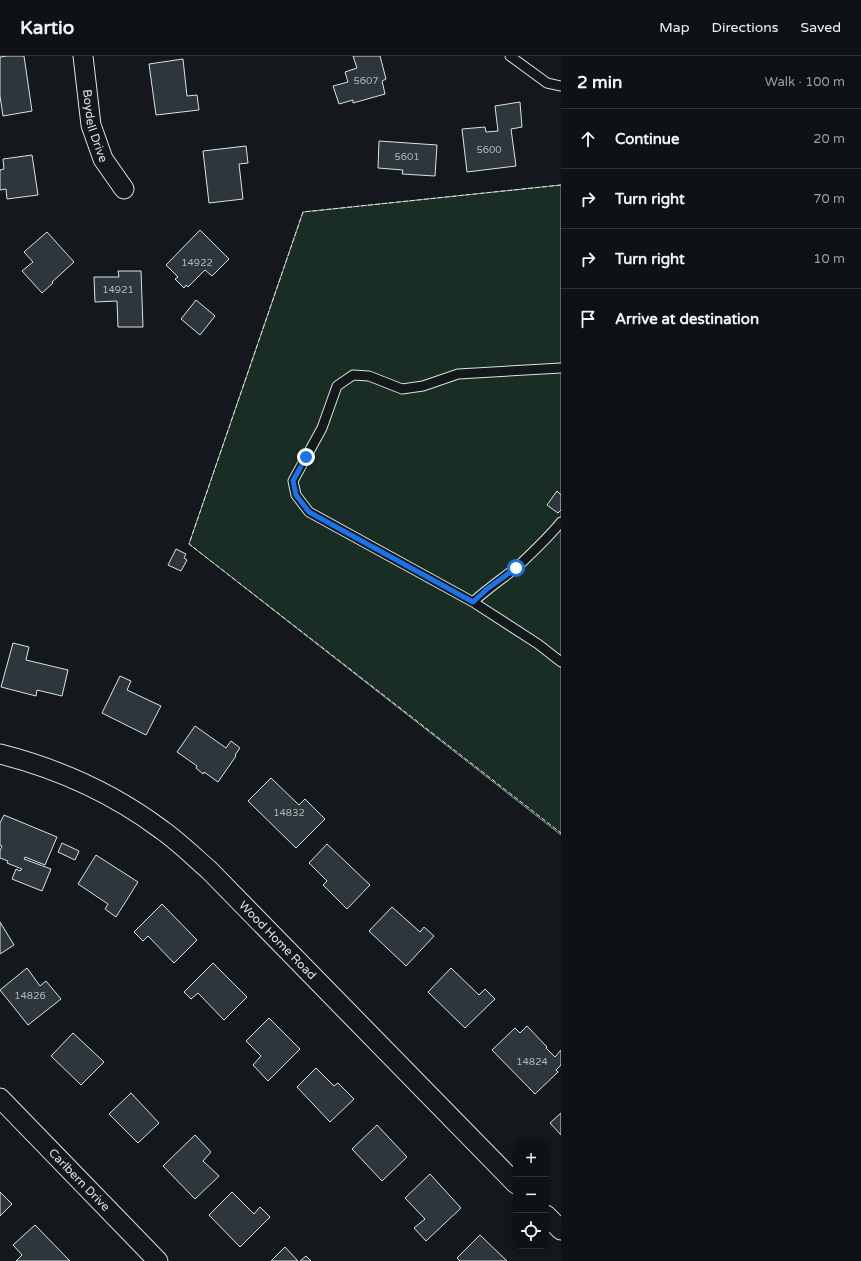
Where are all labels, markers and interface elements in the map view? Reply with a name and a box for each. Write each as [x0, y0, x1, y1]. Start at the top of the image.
text: Kartio [20, 17, 74, 39]
text: Map [659, 19, 690, 36]
text: Directions [712, 19, 779, 36]
text: Saved [801, 19, 841, 36]
text: 2 min [577, 72, 622, 93]
text: Walk · 100 m [765, 74, 845, 90]
house number: 5607 [353, 75, 379, 87]
street label: Boydell Drive [80, 88, 111, 164]
icon: ahead [577, 128, 599, 150]
text: Continue [615, 130, 679, 148]
text: 20 m [813, 131, 845, 147]
house number: 5600 [476, 144, 502, 156]
house number: 5601 [394, 151, 420, 163]
icon: right [577, 188, 599, 210]
text: Turn right [615, 190, 685, 208]
text: 70 m [813, 191, 845, 207]
icon: right [577, 248, 599, 270]
text: Turn right [615, 250, 685, 268]
text: 10 m [813, 251, 845, 267]
house number: 14922 [181, 257, 213, 269]
house number: 14921 [102, 284, 134, 296]
icon: arrive [577, 308, 599, 330]
text: Arrive at destination [615, 310, 759, 328]
route end [297, 448, 315, 466]
route start [507, 559, 525, 577]
house number: 14832 [273, 807, 305, 819]
street label: Wood Home Road [236, 898, 319, 982]
house number: 14826 [14, 990, 46, 1002]
house number: 14824 [516, 1056, 548, 1068]
map controls [513, 1141, 549, 1249]
button: + [513, 1141, 549, 1177]
street label: Carlbern Drive [46, 1146, 113, 1214]
button: − [513, 1177, 549, 1213]
button: locate [513, 1213, 549, 1249]

